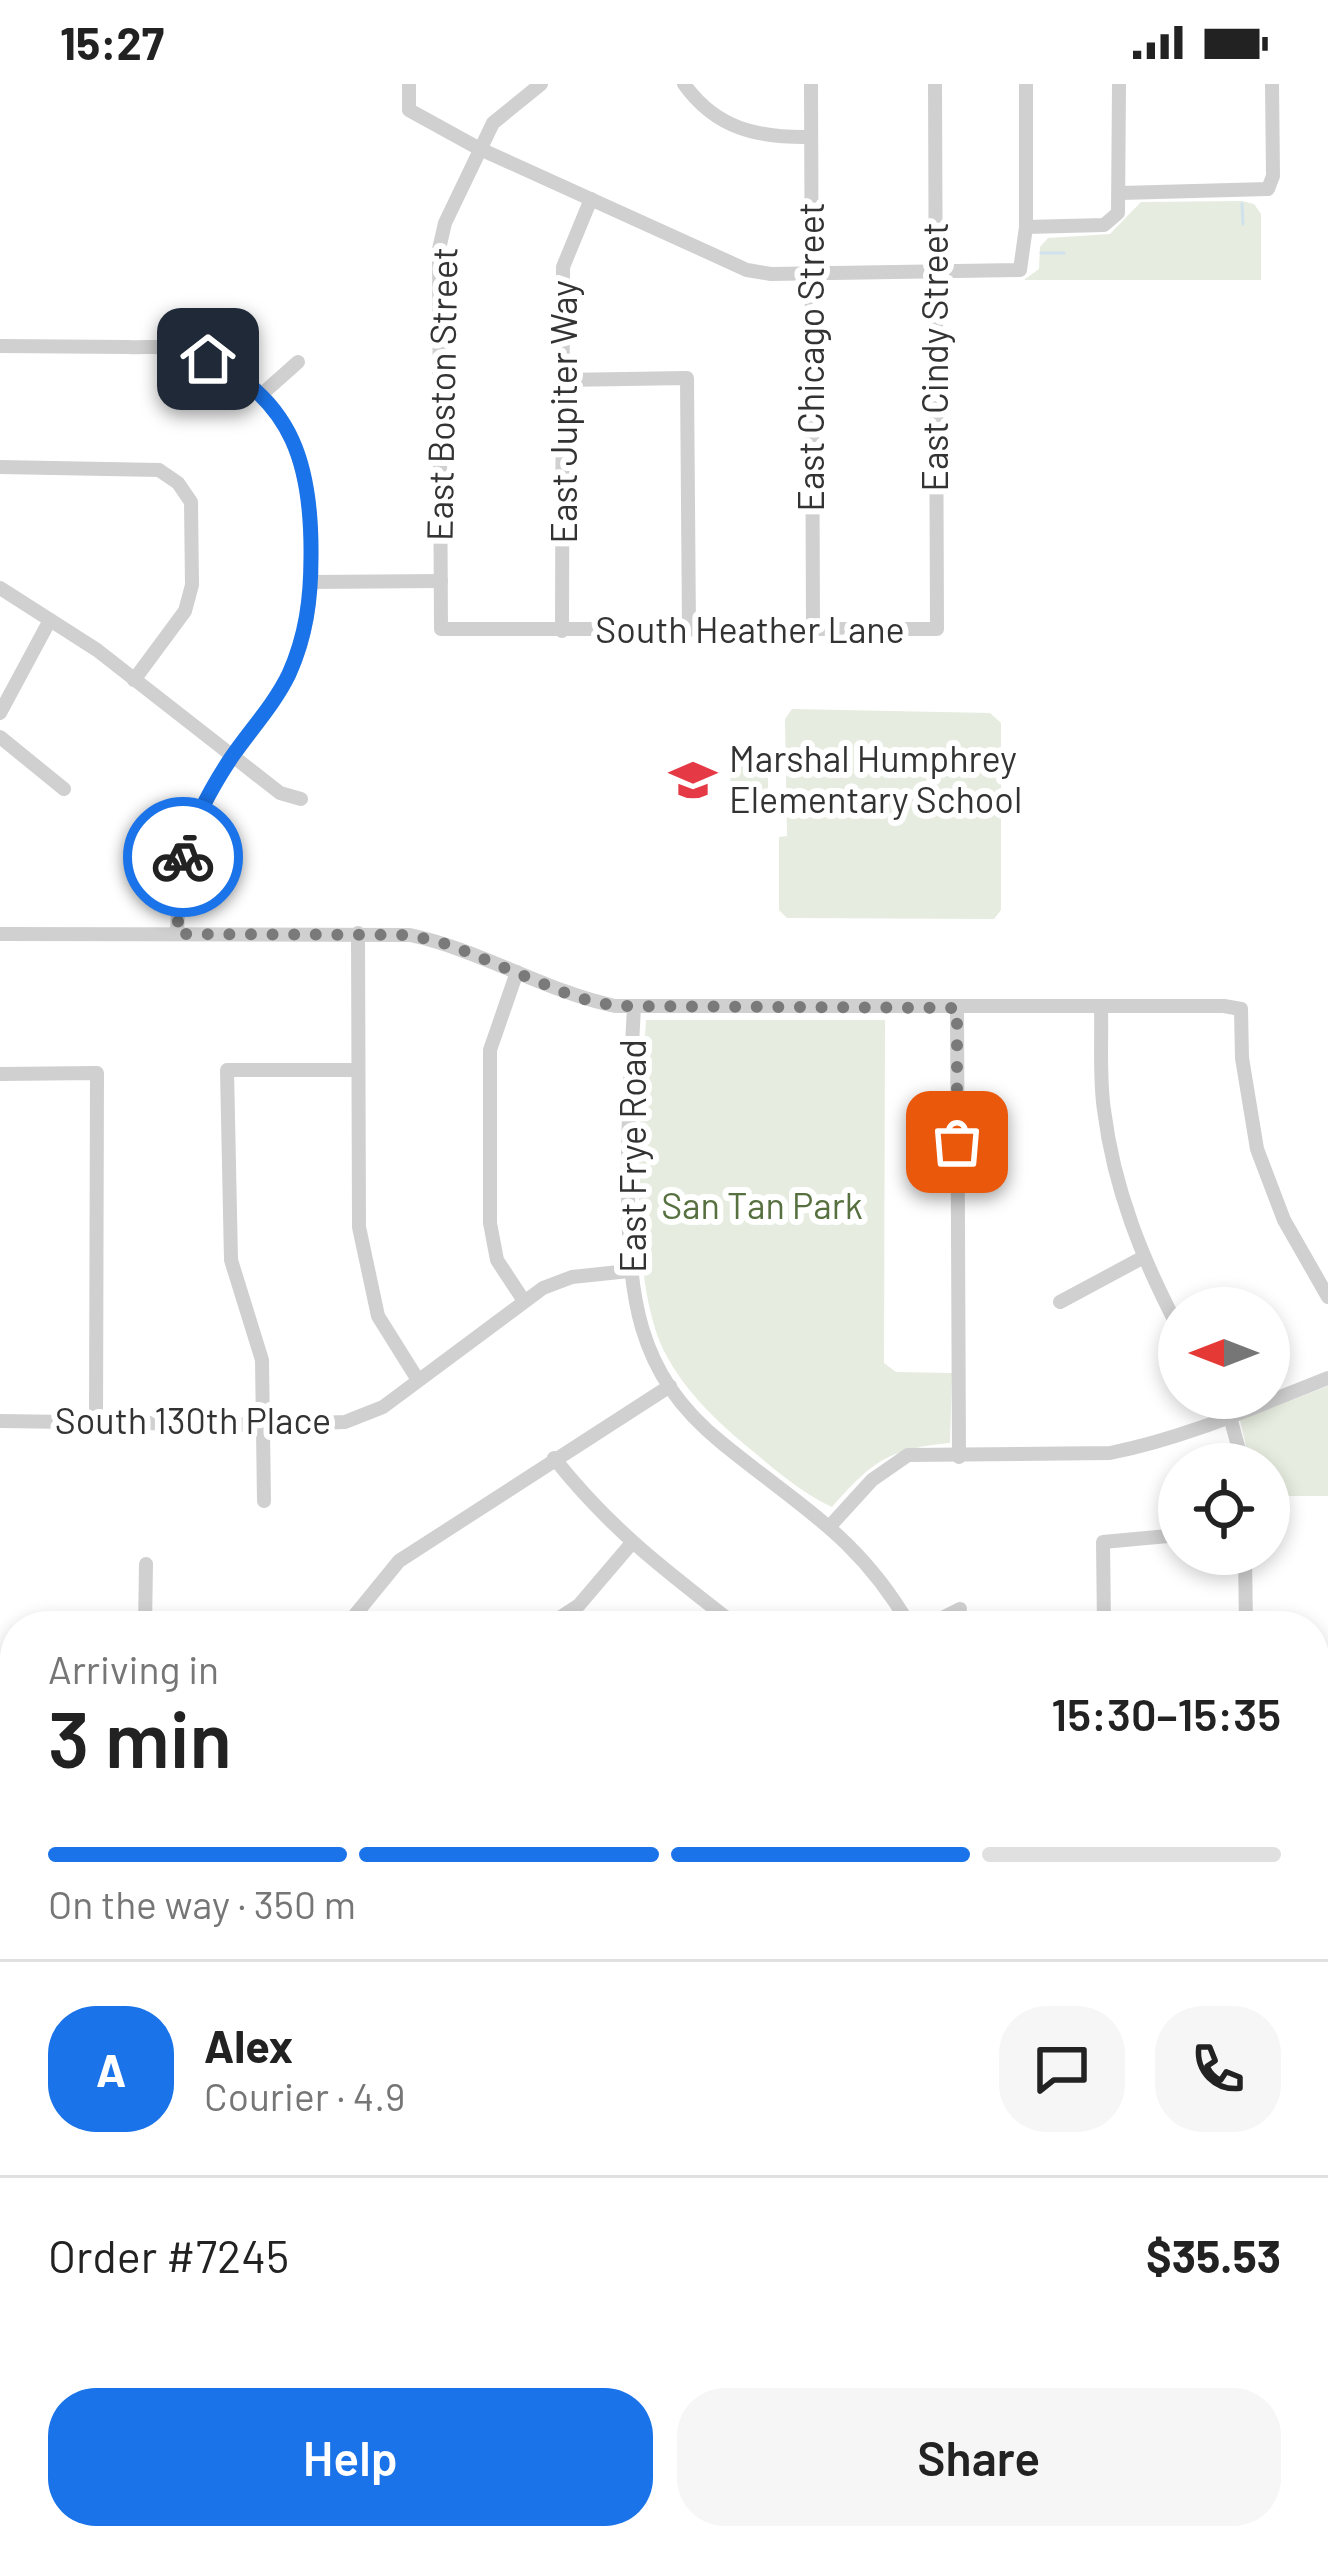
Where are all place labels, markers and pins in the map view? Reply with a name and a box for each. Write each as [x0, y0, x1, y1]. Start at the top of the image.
pin [157, 308, 259, 410]
place label: Marshal Humphrey Elementary School [729, 736, 1022, 820]
school or university icon: Marshal Humphrey Elementary School [668, 755, 718, 805]
pin [906, 1091, 1008, 1193]

